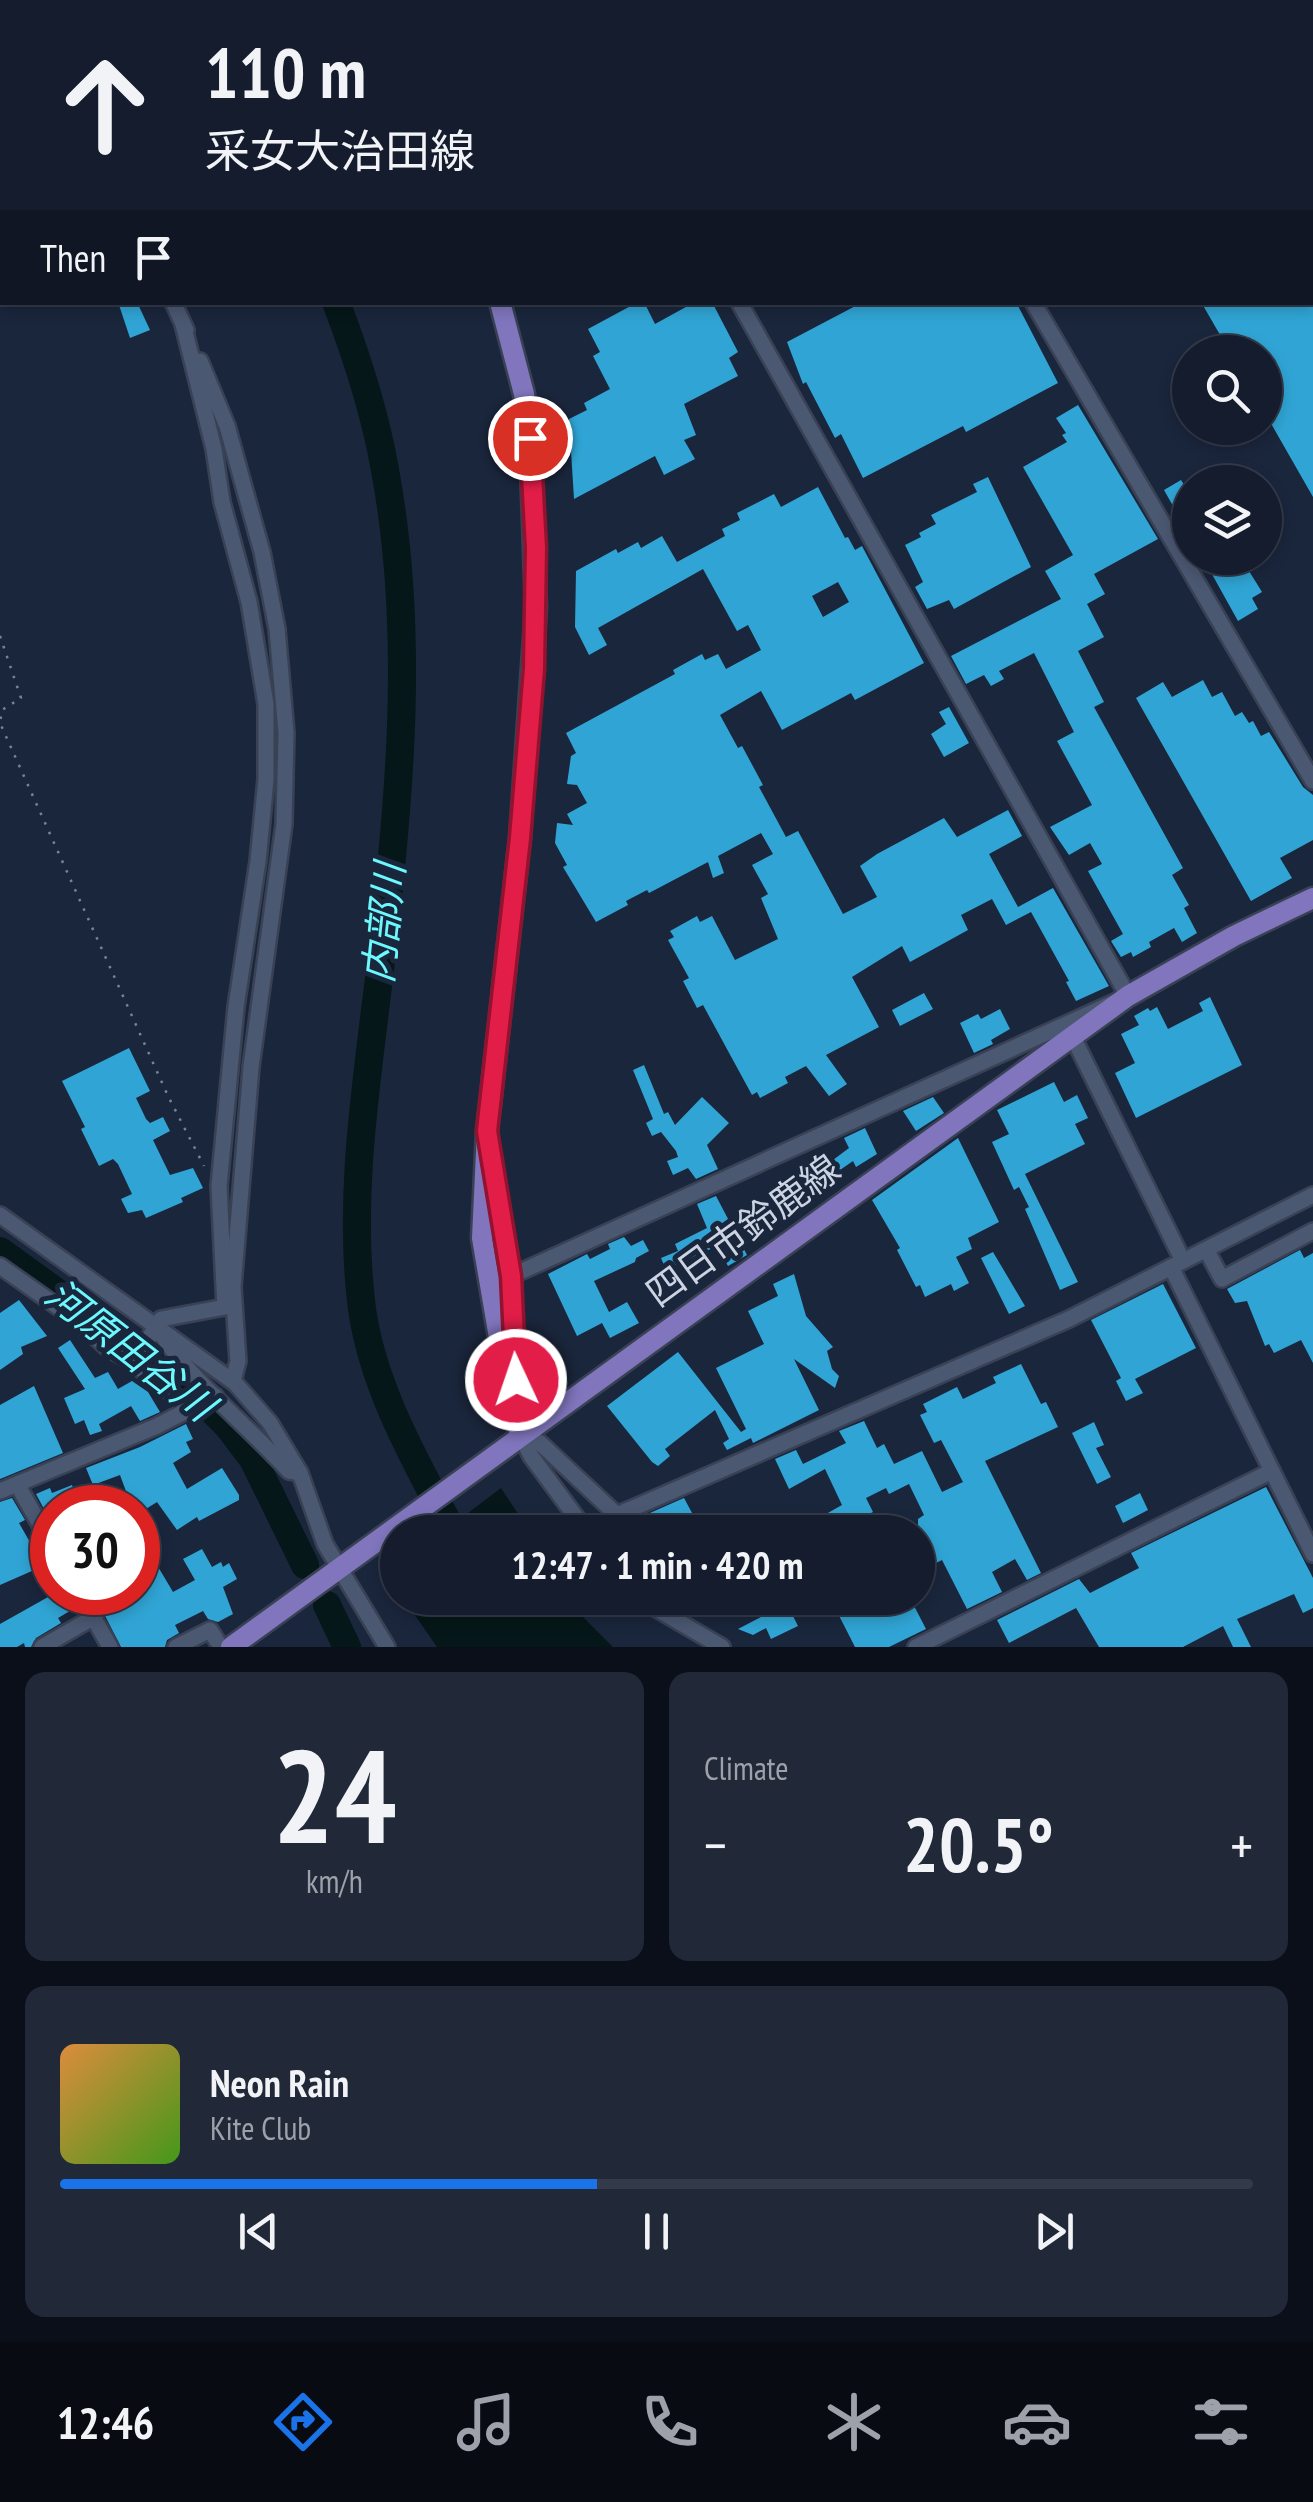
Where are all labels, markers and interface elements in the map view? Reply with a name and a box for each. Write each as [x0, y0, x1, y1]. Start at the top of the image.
text: 110 m [205, 27, 366, 117]
icon: ahead [40, 40, 170, 170]
text: 采女大治田線 [205, 121, 475, 179]
icon: arrive [126, 230, 181, 285]
text: Then [40, 233, 106, 282]
map controls [1172, 335, 1282, 575]
button: search [1172, 335, 1282, 445]
pin [488, 396, 573, 481]
icon: arrive [503, 411, 558, 466]
button: layers [1172, 465, 1282, 575]
water label: 内部川 [351, 857, 416, 985]
street label: 四日市鈴鹿線 [635, 1143, 849, 1317]
water label: 河原田谷川 [36, 1267, 229, 1434]
position arrow [464, 1328, 568, 1432]
speed limit sign: 30 [30, 1485, 160, 1615]
text: 12:47 · 1 min · 420 m [511, 1540, 804, 1589]
text: 24 [272, 1711, 397, 1879]
text: Climate [704, 1747, 788, 1789]
text: 20.5° [903, 1796, 1054, 1893]
text: − [704, 1809, 727, 1880]
text: + [1230, 1809, 1253, 1880]
text: km/h [306, 1860, 363, 1902]
text: Neon Rain [210, 2058, 349, 2107]
text: Kite Club [210, 2107, 311, 2149]
icon: previous [231, 2204, 286, 2259]
icon: pause [629, 2204, 684, 2259]
icon: next [1027, 2204, 1082, 2259]
icon: directions [268, 2387, 338, 2457]
icon: music [451, 2387, 521, 2457]
icon: phone [635, 2387, 705, 2457]
icon: climate [819, 2387, 889, 2457]
icon: car [1002, 2387, 1072, 2457]
icon: filters [1186, 2387, 1256, 2457]
text: 12:46 [57, 2393, 154, 2451]

